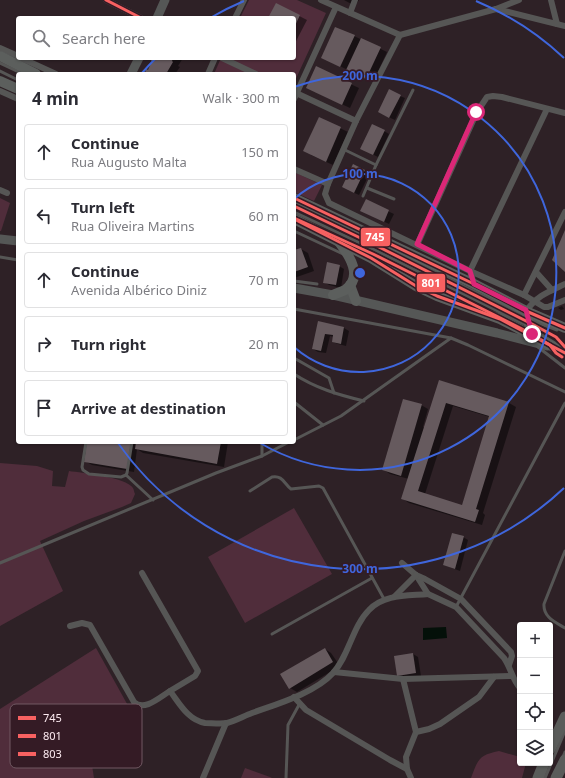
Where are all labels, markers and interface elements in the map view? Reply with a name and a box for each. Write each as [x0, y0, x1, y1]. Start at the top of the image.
search box [16, 16, 296, 60]
icon: search [30, 27, 52, 49]
text: Search here [62, 28, 145, 48]
text: 200 m [342, 67, 378, 84]
text: 4 min [32, 87, 79, 110]
text: Walk · 300 m [202, 89, 280, 107]
route start [467, 103, 485, 121]
text: Continue [71, 133, 139, 153]
icon: ahead [33, 141, 55, 163]
text: 150 m [241, 143, 279, 161]
text: Rua Augusto Malta [71, 153, 187, 171]
text: 100 m [342, 165, 378, 182]
text: Turn left [71, 197, 135, 217]
icon: left [33, 205, 55, 227]
text: 60 m [249, 207, 279, 225]
text: Rua Oliveira Martins [71, 217, 195, 235]
line badge: 745 [360, 227, 391, 247]
text: 745 [366, 229, 384, 244]
text: Continue [71, 261, 139, 281]
centre of rings [353, 266, 367, 280]
icon: ahead [33, 269, 55, 291]
text: 70 m [249, 271, 279, 289]
line badge: 801 [416, 273, 446, 293]
text: 801 [422, 275, 440, 290]
text: Avenida Albérico Diniz [71, 281, 207, 299]
route end [523, 325, 541, 343]
icon: right [33, 333, 55, 355]
text: Turn right [71, 334, 146, 354]
text: 20 m [249, 335, 279, 353]
icon: arrive [33, 397, 55, 419]
text: Arrive at destination [71, 398, 226, 418]
text: 300 m [342, 560, 378, 577]
map controls [517, 622, 553, 766]
button: + [517, 622, 553, 658]
button: − [517, 658, 553, 694]
button: locate [517, 694, 553, 730]
legend [10, 704, 142, 768]
text: 745 [43, 710, 62, 725]
text: 801 [43, 728, 62, 743]
button: layers [517, 730, 553, 766]
text: 803 [43, 746, 62, 761]

